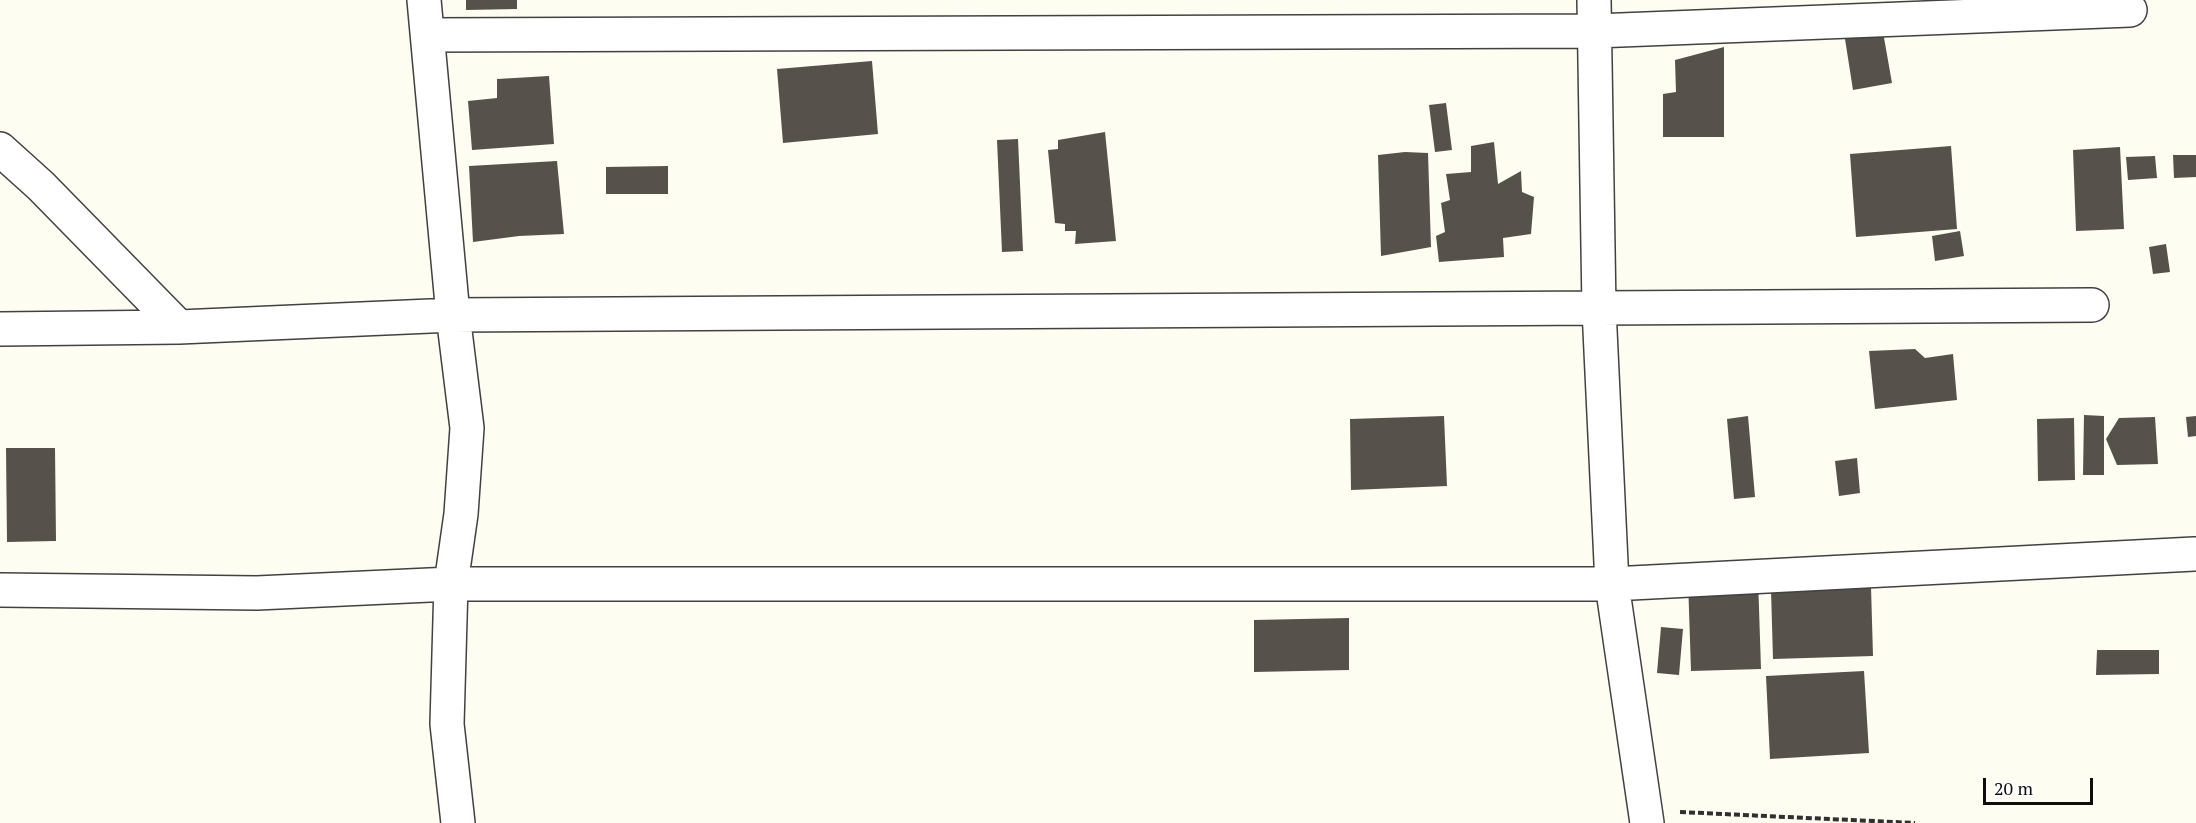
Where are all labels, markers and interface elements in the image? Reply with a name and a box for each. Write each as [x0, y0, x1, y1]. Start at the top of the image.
scale bar [1986, 766, 2096, 804]
text: 20 m [1994, 776, 2033, 800]

